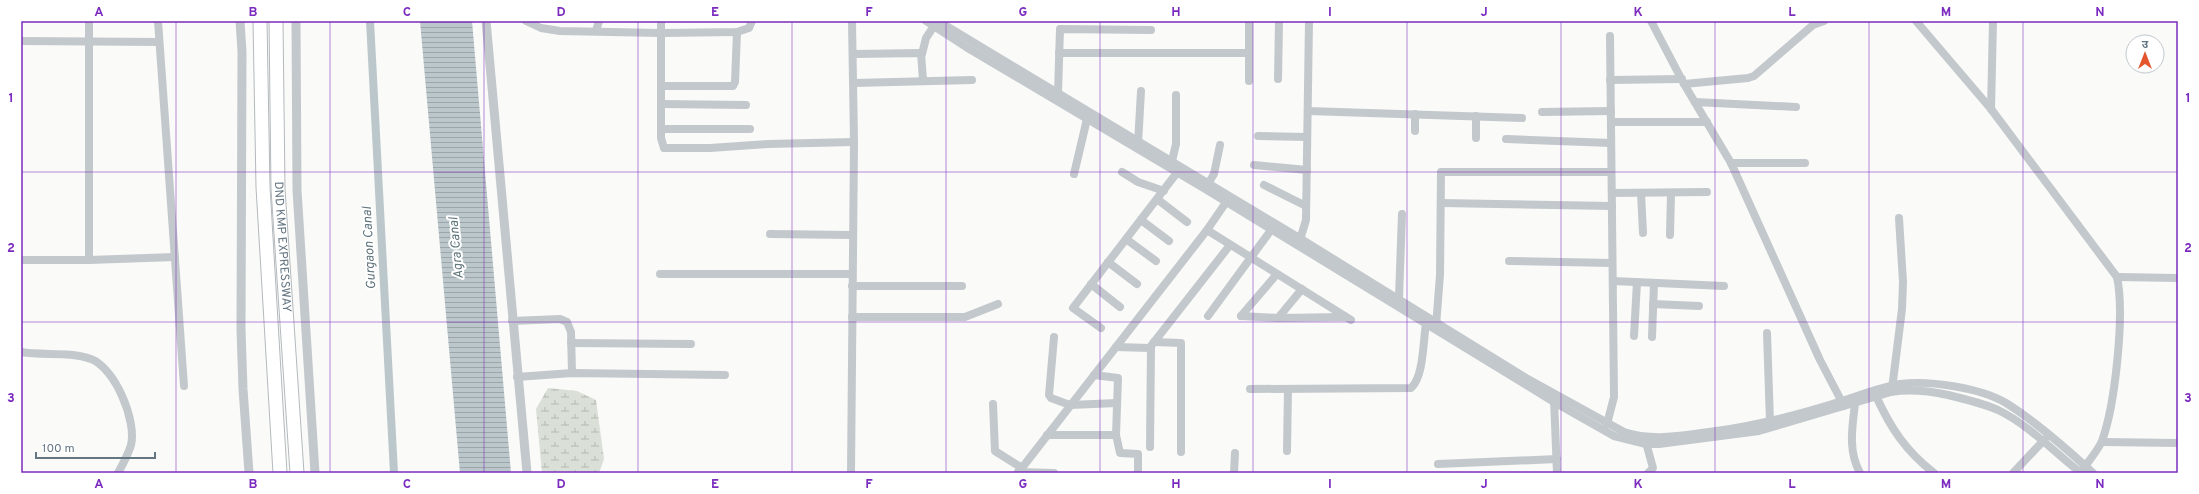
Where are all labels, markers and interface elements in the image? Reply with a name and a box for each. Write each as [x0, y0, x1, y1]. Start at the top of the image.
text: A [94, 5, 104, 21]
text: B [249, 5, 258, 21]
text: C [403, 5, 411, 21]
text: D [556, 5, 566, 21]
text: E [711, 5, 719, 21]
text: F [865, 5, 873, 21]
text: G [1019, 5, 1028, 21]
text: H [1171, 5, 1181, 21]
text: I [1328, 5, 1332, 21]
text: J [1480, 5, 1488, 21]
text: K [1633, 5, 1643, 21]
text: L [1788, 5, 1796, 21]
text: M [1941, 5, 1951, 21]
text: N [2095, 5, 2105, 21]
north arrow [2125, 34, 2165, 74]
text: उ [2142, 38, 2149, 52]
text: 1 [8, 91, 14, 107]
text: 1 [2185, 91, 2191, 107]
street label: DND KMP EXPRESSWAY [270, 181, 294, 313]
water label: Gurgaon Canal [360, 206, 380, 290]
water label: Agra Canal [446, 216, 468, 279]
text: 2 [7, 241, 15, 257]
text: 2 [2184, 241, 2192, 257]
text: 3 [7, 391, 15, 407]
text: 3 [2184, 391, 2192, 407]
scale bar [36, 434, 155, 460]
text: 100 m [42, 441, 75, 457]
text: A [94, 477, 104, 493]
text: B [249, 477, 258, 493]
text: C [403, 477, 411, 493]
text: D [556, 477, 566, 493]
text: E [711, 477, 719, 493]
text: F [865, 477, 873, 493]
text: G [1019, 477, 1028, 493]
text: H [1171, 477, 1181, 493]
text: I [1328, 477, 1332, 493]
text: J [1480, 477, 1488, 493]
text: K [1633, 477, 1643, 493]
text: L [1788, 477, 1796, 493]
text: M [1941, 477, 1951, 493]
text: N [2095, 477, 2105, 493]

